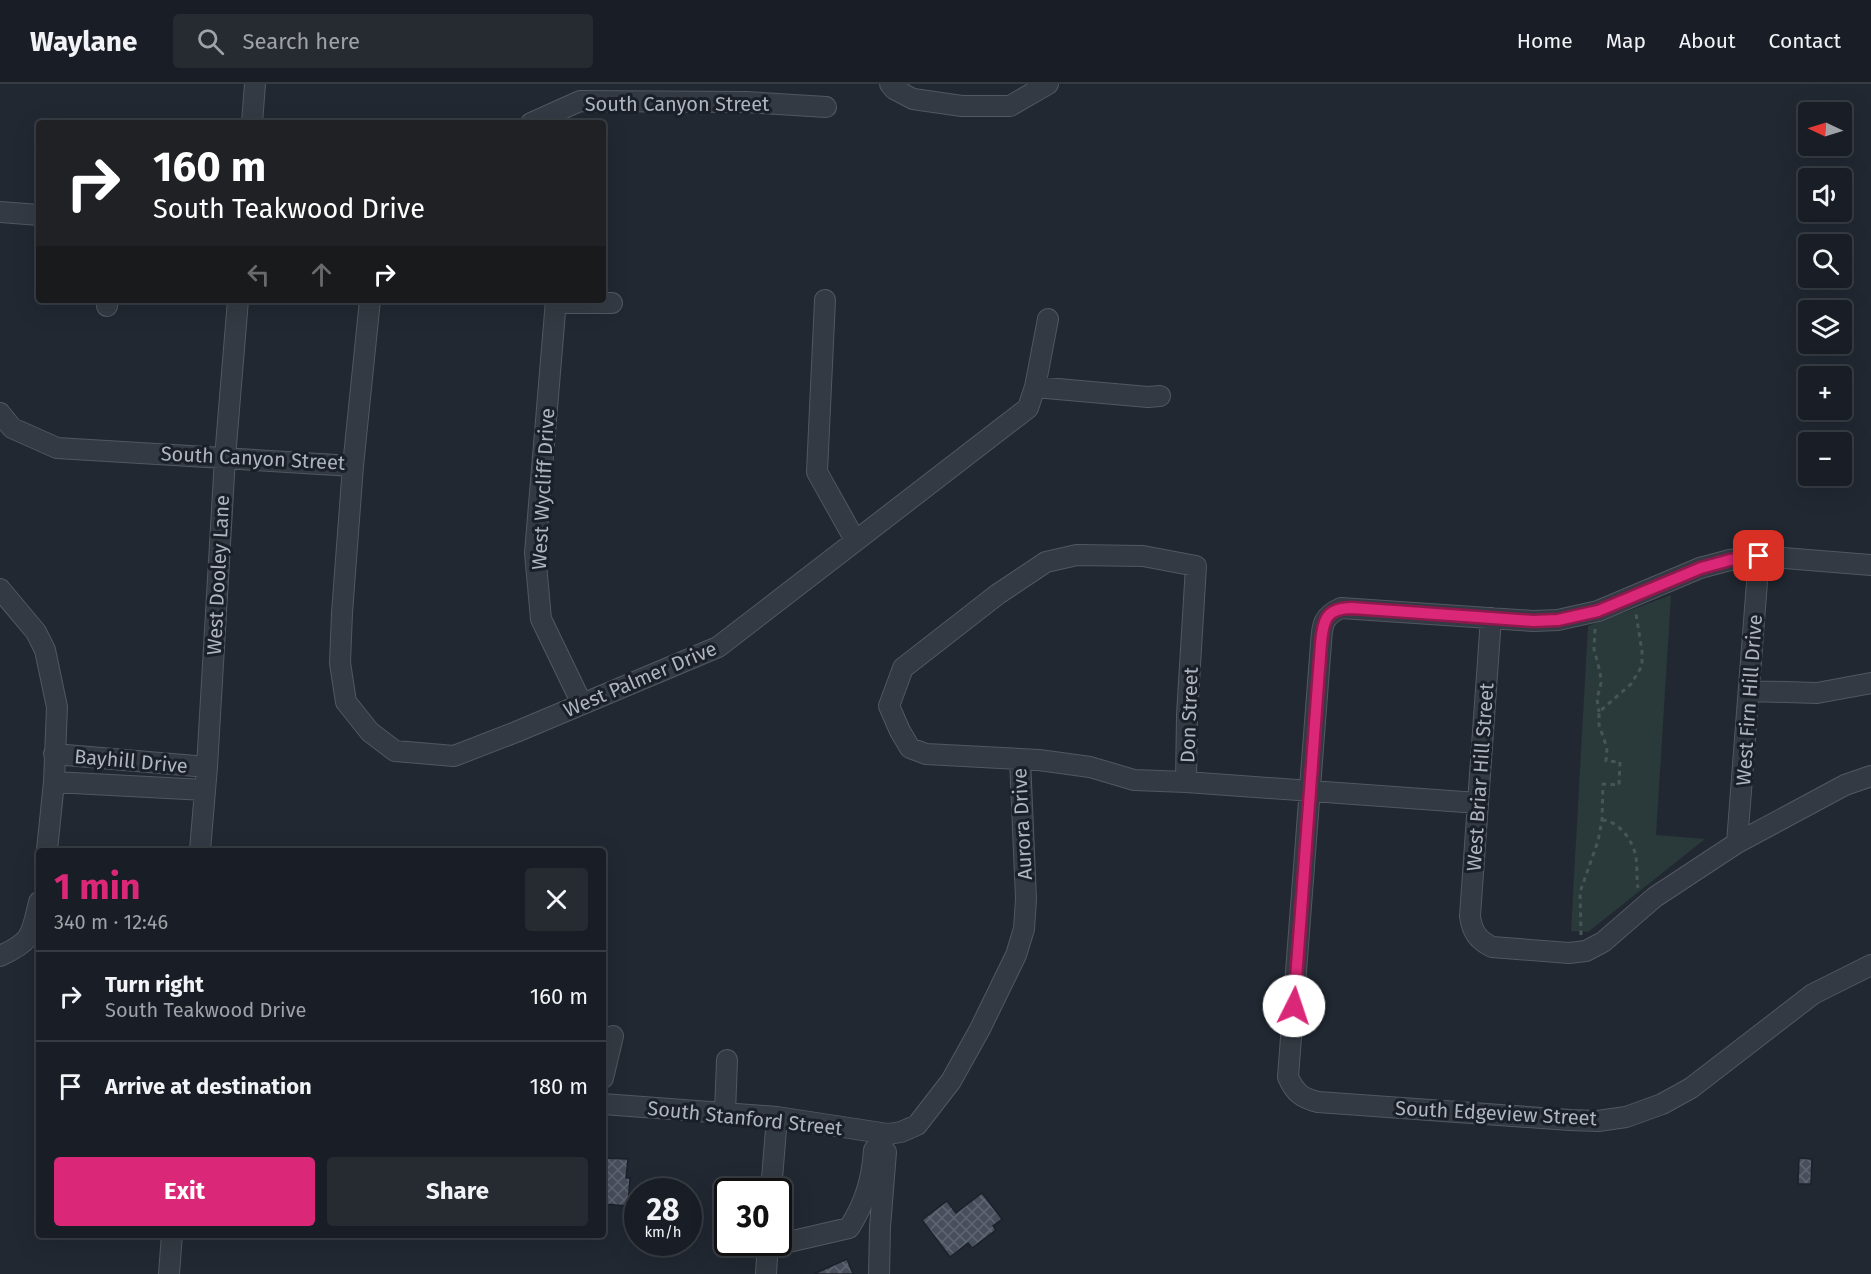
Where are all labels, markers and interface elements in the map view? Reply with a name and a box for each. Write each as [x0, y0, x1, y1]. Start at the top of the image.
search box [173, 14, 593, 68]
text: Waylane [30, 25, 137, 58]
icon: search [194, 25, 227, 58]
text: Search here [242, 28, 360, 55]
text: Home [1517, 28, 1573, 54]
text: Map [1606, 28, 1646, 54]
text: About [1679, 28, 1736, 54]
text: Contact [1769, 28, 1841, 54]
street label: South Canyon Street [585, 92, 770, 116]
north arrow [1798, 102, 1852, 156]
map controls [1798, 102, 1852, 486]
text: 160 m [153, 142, 266, 192]
icon: right [54, 144, 132, 222]
button: sound [1798, 168, 1852, 222]
text: South Teakwood Drive [153, 193, 425, 225]
button: search [1798, 234, 1852, 288]
icon: left [242, 258, 275, 291]
icon: ahead [305, 258, 338, 291]
icon: right [368, 258, 401, 291]
button: layers [1798, 300, 1852, 354]
button: + [1798, 366, 1852, 420]
street label: West Wycliff Drive [527, 407, 559, 571]
button: − [1798, 432, 1852, 486]
street label: South Canyon Street [160, 441, 347, 475]
street label: West Dooley Lane [202, 494, 234, 656]
pin [1733, 530, 1784, 581]
icon: arrive [1742, 539, 1775, 572]
street label: West Firn Hill Drive [1731, 613, 1767, 787]
street label: West Palmer Drive [560, 636, 720, 722]
street label: Don Street [1175, 666, 1203, 763]
street label: West Briar Hill Street [1461, 681, 1499, 872]
street label: Bayhill Drive [73, 744, 189, 778]
street label: Aurora Drive [1007, 767, 1037, 881]
text: 1 min [54, 865, 141, 909]
button: close [525, 868, 588, 931]
text: 340 m · 12:46 [54, 910, 168, 934]
text: Turn right [105, 971, 204, 998]
position arrow [1262, 974, 1326, 1038]
icon: right [54, 980, 87, 1013]
text: 160 m [530, 983, 588, 1010]
text: South Teakwood Drive [105, 998, 306, 1022]
icon: arrive [54, 1070, 87, 1103]
text: Arrive at destination [105, 1073, 312, 1100]
text: 180 m [529, 1073, 588, 1100]
street label: South Stanford Street [646, 1096, 844, 1140]
street label: South Edgeview Street [1395, 1096, 1598, 1130]
button: Exit [54, 1157, 315, 1226]
button: Share [327, 1157, 588, 1226]
speed limit sign: 30 [714, 1178, 792, 1256]
text: 28 [647, 1192, 679, 1228]
text: km/h [644, 1223, 682, 1241]

